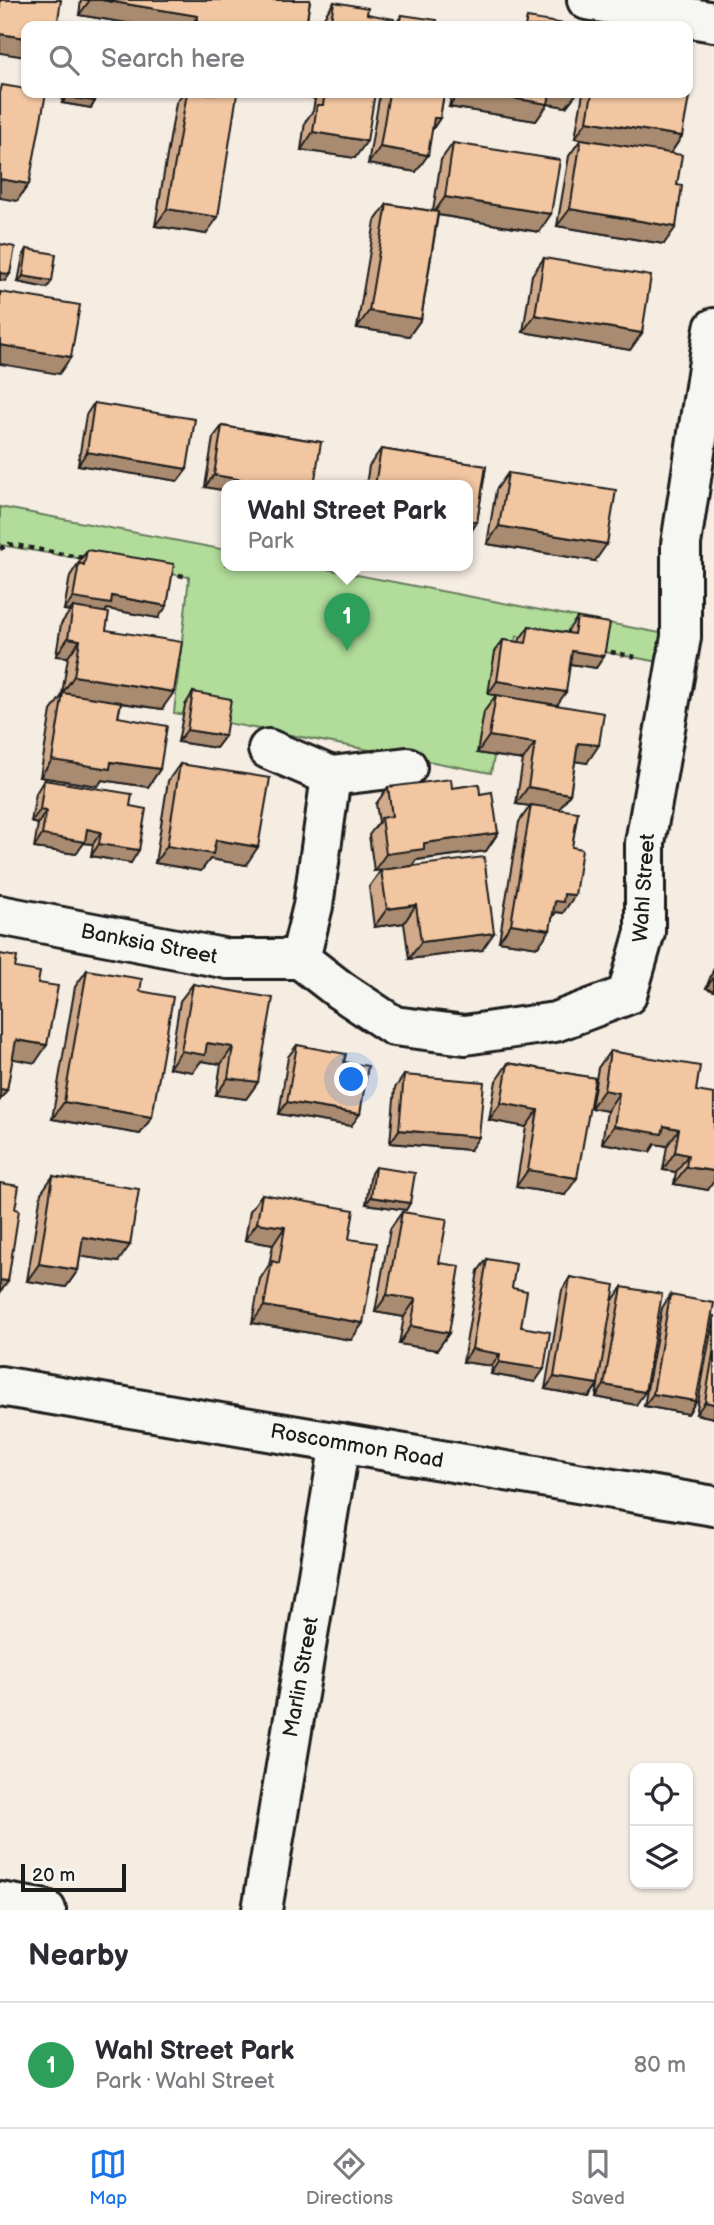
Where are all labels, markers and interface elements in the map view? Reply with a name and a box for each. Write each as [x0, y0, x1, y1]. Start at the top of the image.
search box [21, 21, 693, 98]
icon: search [45, 41, 83, 79]
text: Search here [101, 44, 245, 75]
popup [221, 480, 473, 571]
text: Wahl Street Park [247, 496, 447, 527]
text: Park [247, 527, 294, 555]
pin: 1 [324, 593, 370, 651]
street label: Wahl Street [628, 832, 660, 943]
street label: Banksia Street [79, 919, 220, 970]
your location [334, 1062, 368, 1096]
street label: Roscommon Road [269, 1418, 445, 1474]
street label: Marlin Street [278, 1614, 324, 1739]
map controls [630, 1763, 693, 1889]
button: locate [630, 1763, 693, 1826]
button: layers [630, 1826, 693, 1889]
scale bar [21, 1861, 126, 1893]
text: 20 m [32, 1864, 75, 1887]
text: Nearby [28, 1938, 128, 1974]
text: Wahl Street Park [95, 2036, 294, 2067]
text: 1 [46, 2051, 56, 2079]
text: 80 m [634, 2051, 686, 2079]
text: Park · Wahl Street [95, 2067, 275, 2095]
tab: Map [89, 2145, 127, 2210]
tab: Directions [306, 2145, 393, 2210]
tab: Saved [571, 2145, 625, 2210]

